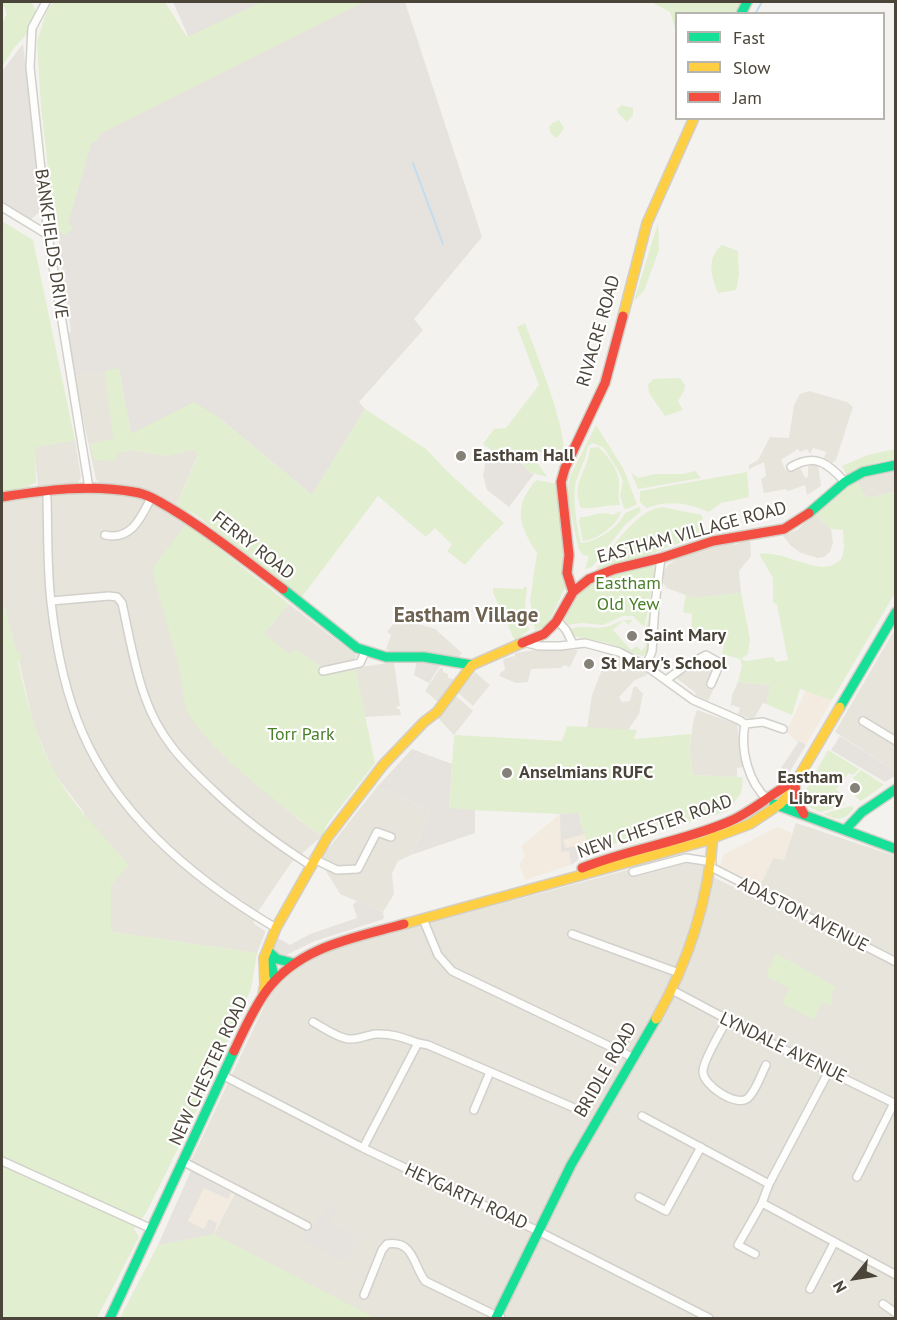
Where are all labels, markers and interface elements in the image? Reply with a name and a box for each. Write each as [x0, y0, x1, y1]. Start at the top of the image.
legend [675, 12, 885, 120]
text: Fast [733, 26, 765, 49]
text: Slow [733, 56, 771, 79]
text: Jam [733, 86, 762, 109]
street label: BANKFIELDS DRIVE [30, 168, 72, 320]
street label: RIVACRE ROAD [573, 273, 625, 389]
place label: Eastham Hall [473, 445, 574, 467]
marker: Eastham Hall [454, 449, 468, 463]
street label: EASTHAM VILLAGE ROAD [595, 497, 789, 569]
street label: FERRY ROAD [208, 507, 298, 585]
park label: Eastham Old Yew [595, 573, 661, 616]
district label: Eastham Village [394, 603, 538, 629]
place label: Saint Mary [644, 625, 726, 647]
marker: Saint Mary [625, 629, 639, 643]
place label: St Mary's School [601, 653, 727, 675]
marker: St Mary's School [582, 657, 596, 671]
park label: Torr Park [267, 724, 335, 746]
place label: Anselmians RUFC [519, 762, 653, 784]
marker: Anselmians RUFC [500, 766, 514, 780]
place label: Eastham Library [778, 767, 843, 810]
marker: Eastham Library [848, 781, 862, 795]
street label: NEW CHESTER ROAD [575, 790, 735, 864]
street label: ADASTON AVENUE [734, 873, 872, 957]
street label: NEW CHESTER ROAD [165, 993, 253, 1149]
street label: LYNDALE AVENUE [716, 1008, 850, 1088]
street label: BRIDLE ROAD [570, 1019, 642, 1121]
street label: HEYGARTH ROAD [401, 1159, 531, 1235]
north arrow [825, 1248, 885, 1308]
text: N [828, 1277, 851, 1297]

